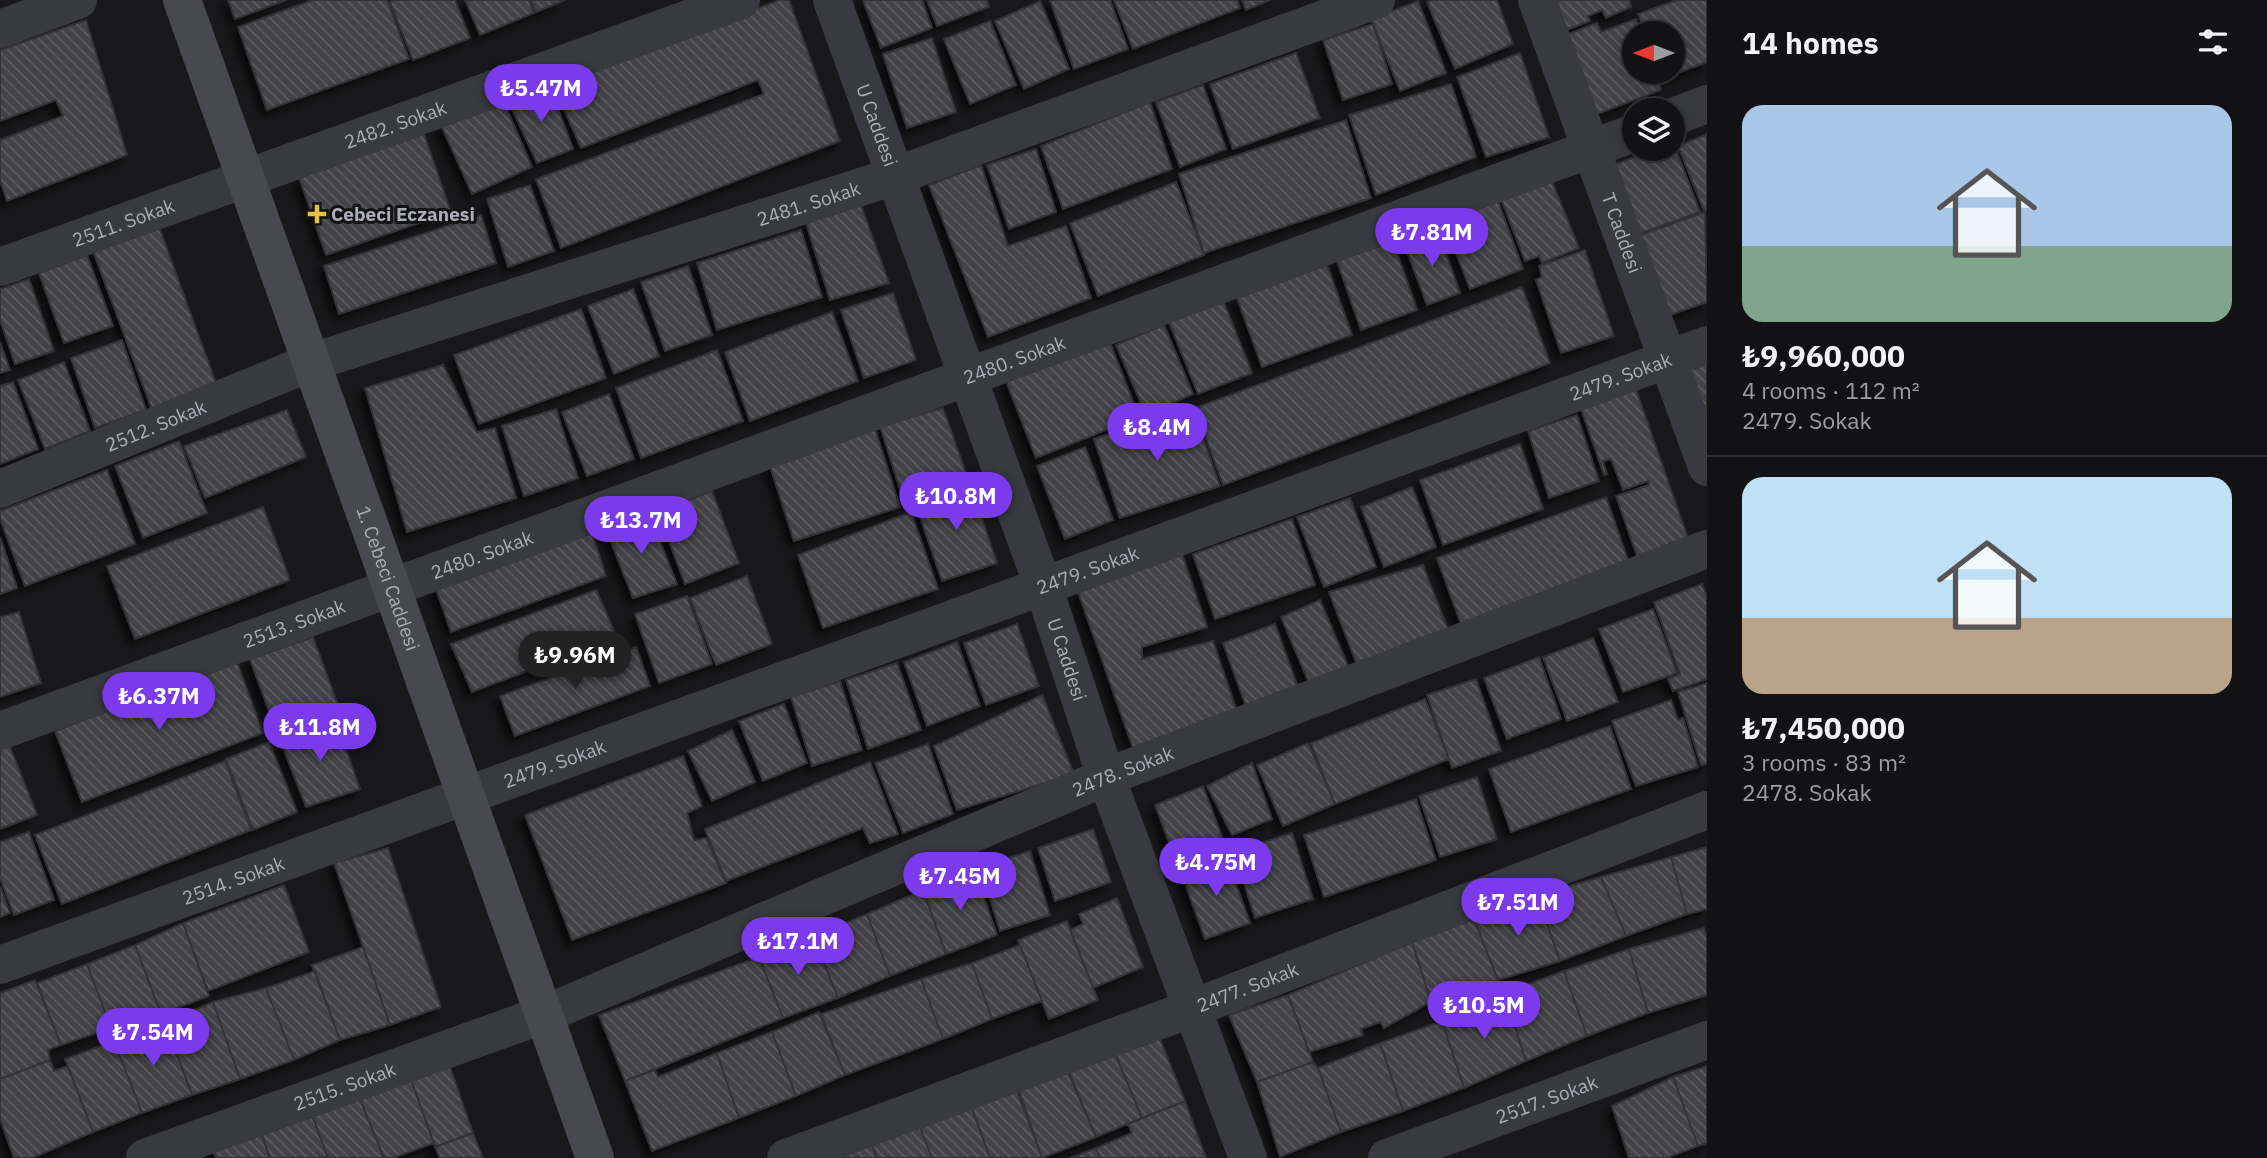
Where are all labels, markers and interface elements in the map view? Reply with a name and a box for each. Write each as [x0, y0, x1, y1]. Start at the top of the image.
north arrow [1622, 21, 1685, 84]
map controls [1622, 21, 1685, 161]
text: 14 homes [1742, 23, 1879, 62]
icon: filters [2194, 23, 2232, 61]
pin: ₺5.47M [484, 64, 598, 124]
text: ₺5.47M [500, 72, 582, 102]
street label: U Caddesi [851, 81, 903, 170]
street label: 2482. Sokak [341, 95, 450, 154]
button: layers [1622, 98, 1685, 161]
icon: home [1924, 150, 2050, 276]
street label: 2481. Sokak [754, 176, 863, 231]
street label: T Caddesi [1596, 190, 1647, 277]
street label: 2511. Sokak [69, 193, 178, 252]
place label: Cebeci Eczanesi [331, 202, 475, 226]
marker: Cebeci Eczanesi [309, 206, 325, 222]
pin: ₺7.81M [1375, 208, 1489, 268]
text: ₺7.81M [1391, 216, 1473, 246]
street label: 2480. Sokak [960, 330, 1069, 389]
text: ₺9,960,000 [1742, 336, 1905, 375]
street label: 2479. Sokak [1566, 347, 1675, 406]
text: 4 rooms · 112 m² [1742, 375, 1920, 405]
street label: 2512. Sokak [101, 394, 210, 457]
pin: ₺8.4M [1108, 404, 1206, 463]
text: 2479. Sokak [1742, 405, 1872, 435]
text: ₺8.4M [1123, 411, 1191, 441]
pin: ₺10.8M [899, 472, 1013, 532]
text: ₺10.8M [915, 480, 997, 510]
pin: ₺13.7M [584, 496, 698, 556]
street label: 1. Cebeci Caddesi [351, 503, 425, 654]
text: ₺13.7M [600, 504, 682, 534]
icon: home [1924, 522, 2050, 648]
street label: 2480. Sokak [427, 525, 536, 584]
street label: 2479. Sokak [1033, 540, 1142, 600]
street label: 2513. Sokak [240, 594, 348, 653]
street label: U Caddesi [1042, 615, 1092, 704]
pin: ₺9.96M [518, 632, 632, 691]
text: ₺9.96M [534, 639, 616, 669]
pin: ₺6.37M [102, 672, 216, 732]
text: ₺6.37M [118, 680, 200, 710]
pin: ₺11.8M [263, 704, 377, 763]
text: ₺7,450,000 [1742, 708, 1905, 747]
text: ₺11.8M [279, 711, 361, 741]
street label: 2479. Sokak [500, 734, 609, 793]
street label: 2478. Sokak [1068, 740, 1177, 802]
text: 3 rooms · 83 m² [1742, 747, 1906, 777]
text: 2478. Sokak [1742, 777, 1872, 807]
pin: ₺4.75M [1159, 838, 1273, 898]
text: ₺4.75M [1175, 846, 1257, 876]
street label: 2514. Sokak [179, 851, 288, 910]
pin: ₺7.45M [903, 852, 1017, 912]
text: ₺7.45M [919, 860, 1001, 890]
pin: ₺7.51M [1461, 878, 1575, 938]
text: ₺7.51M [1477, 886, 1559, 916]
pin: ₺17.1M [741, 918, 855, 977]
text: ₺17.1M [757, 925, 839, 955]
street label: 2477. Sokak [1193, 957, 1302, 1018]
pin: ₺10.5M [1427, 982, 1541, 1041]
text: ₺10.5M [1443, 989, 1525, 1019]
pin: ₺7.54M [96, 1009, 210, 1068]
text: ₺7.54M [112, 1016, 194, 1046]
street label: 2515. Sokak [290, 1057, 399, 1116]
street label: 2517. Sokak [1492, 1069, 1601, 1129]

